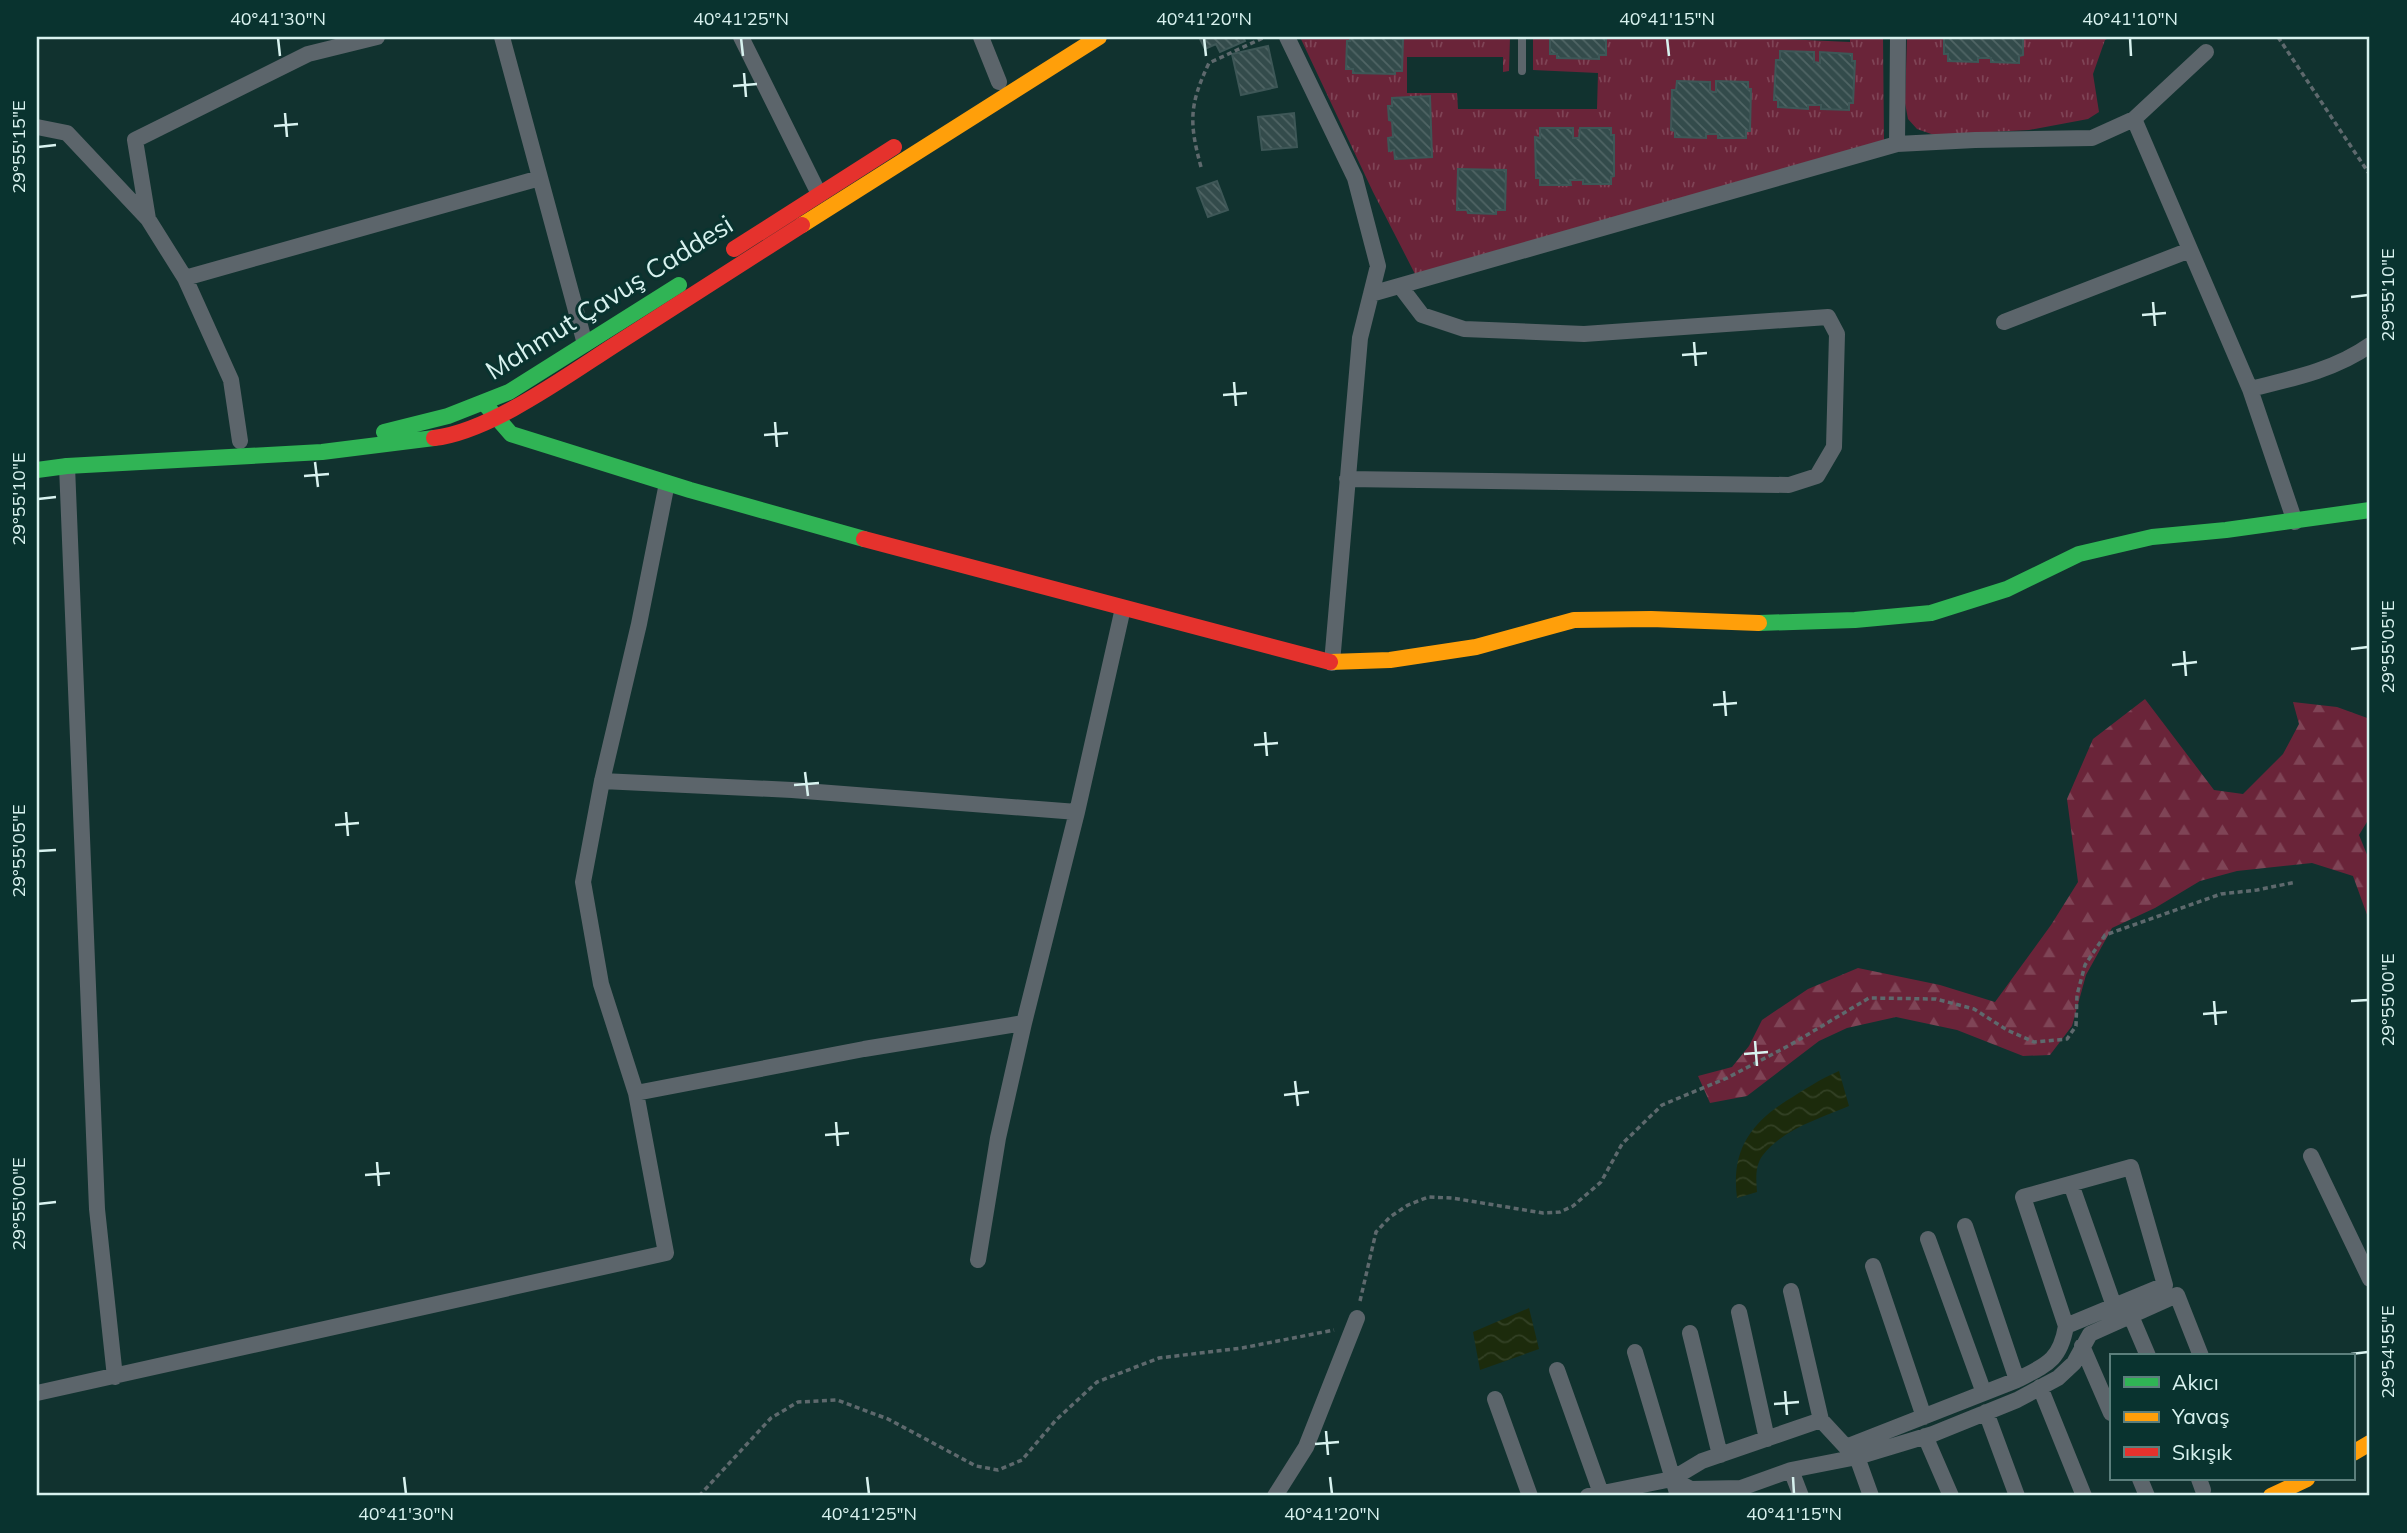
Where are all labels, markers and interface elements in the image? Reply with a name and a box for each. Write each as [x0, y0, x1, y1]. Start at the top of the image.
text: 40°41'30"N [230, 7, 326, 30]
text: 40°41'25"N [693, 7, 789, 30]
text: 40°41'20"N [1156, 7, 1252, 30]
text: 40°41'15"N [1619, 7, 1715, 30]
text: 40°41'10"N [2082, 7, 2178, 30]
text: 29°55'15"E [7, 100, 30, 194]
street label: Mahmut Çavuş Caddesi [479, 207, 739, 387]
text: 29°55'10"E [2376, 248, 2399, 342]
text: 29°55'10"E [7, 452, 30, 546]
text: 29°55'05"E [2376, 600, 2399, 694]
text: 29°55'05"E [7, 804, 30, 898]
text: 29°55'00"E [2376, 953, 2399, 1047]
text: 29°55'00"E [7, 1157, 30, 1251]
text: 29°54'55"E [2376, 1305, 2399, 1399]
legend [2110, 1354, 2354, 1480]
text: Akıcı [2172, 1369, 2219, 1395]
text: Yavaş [2171, 1403, 2230, 1429]
text: Sıkışık [2172, 1439, 2232, 1465]
text: 40°41'30"N [358, 1502, 454, 1525]
text: 40°41'25"N [821, 1502, 917, 1525]
text: 40°41'20"N [1284, 1502, 1380, 1525]
text: 40°41'15"N [1746, 1502, 1842, 1525]

